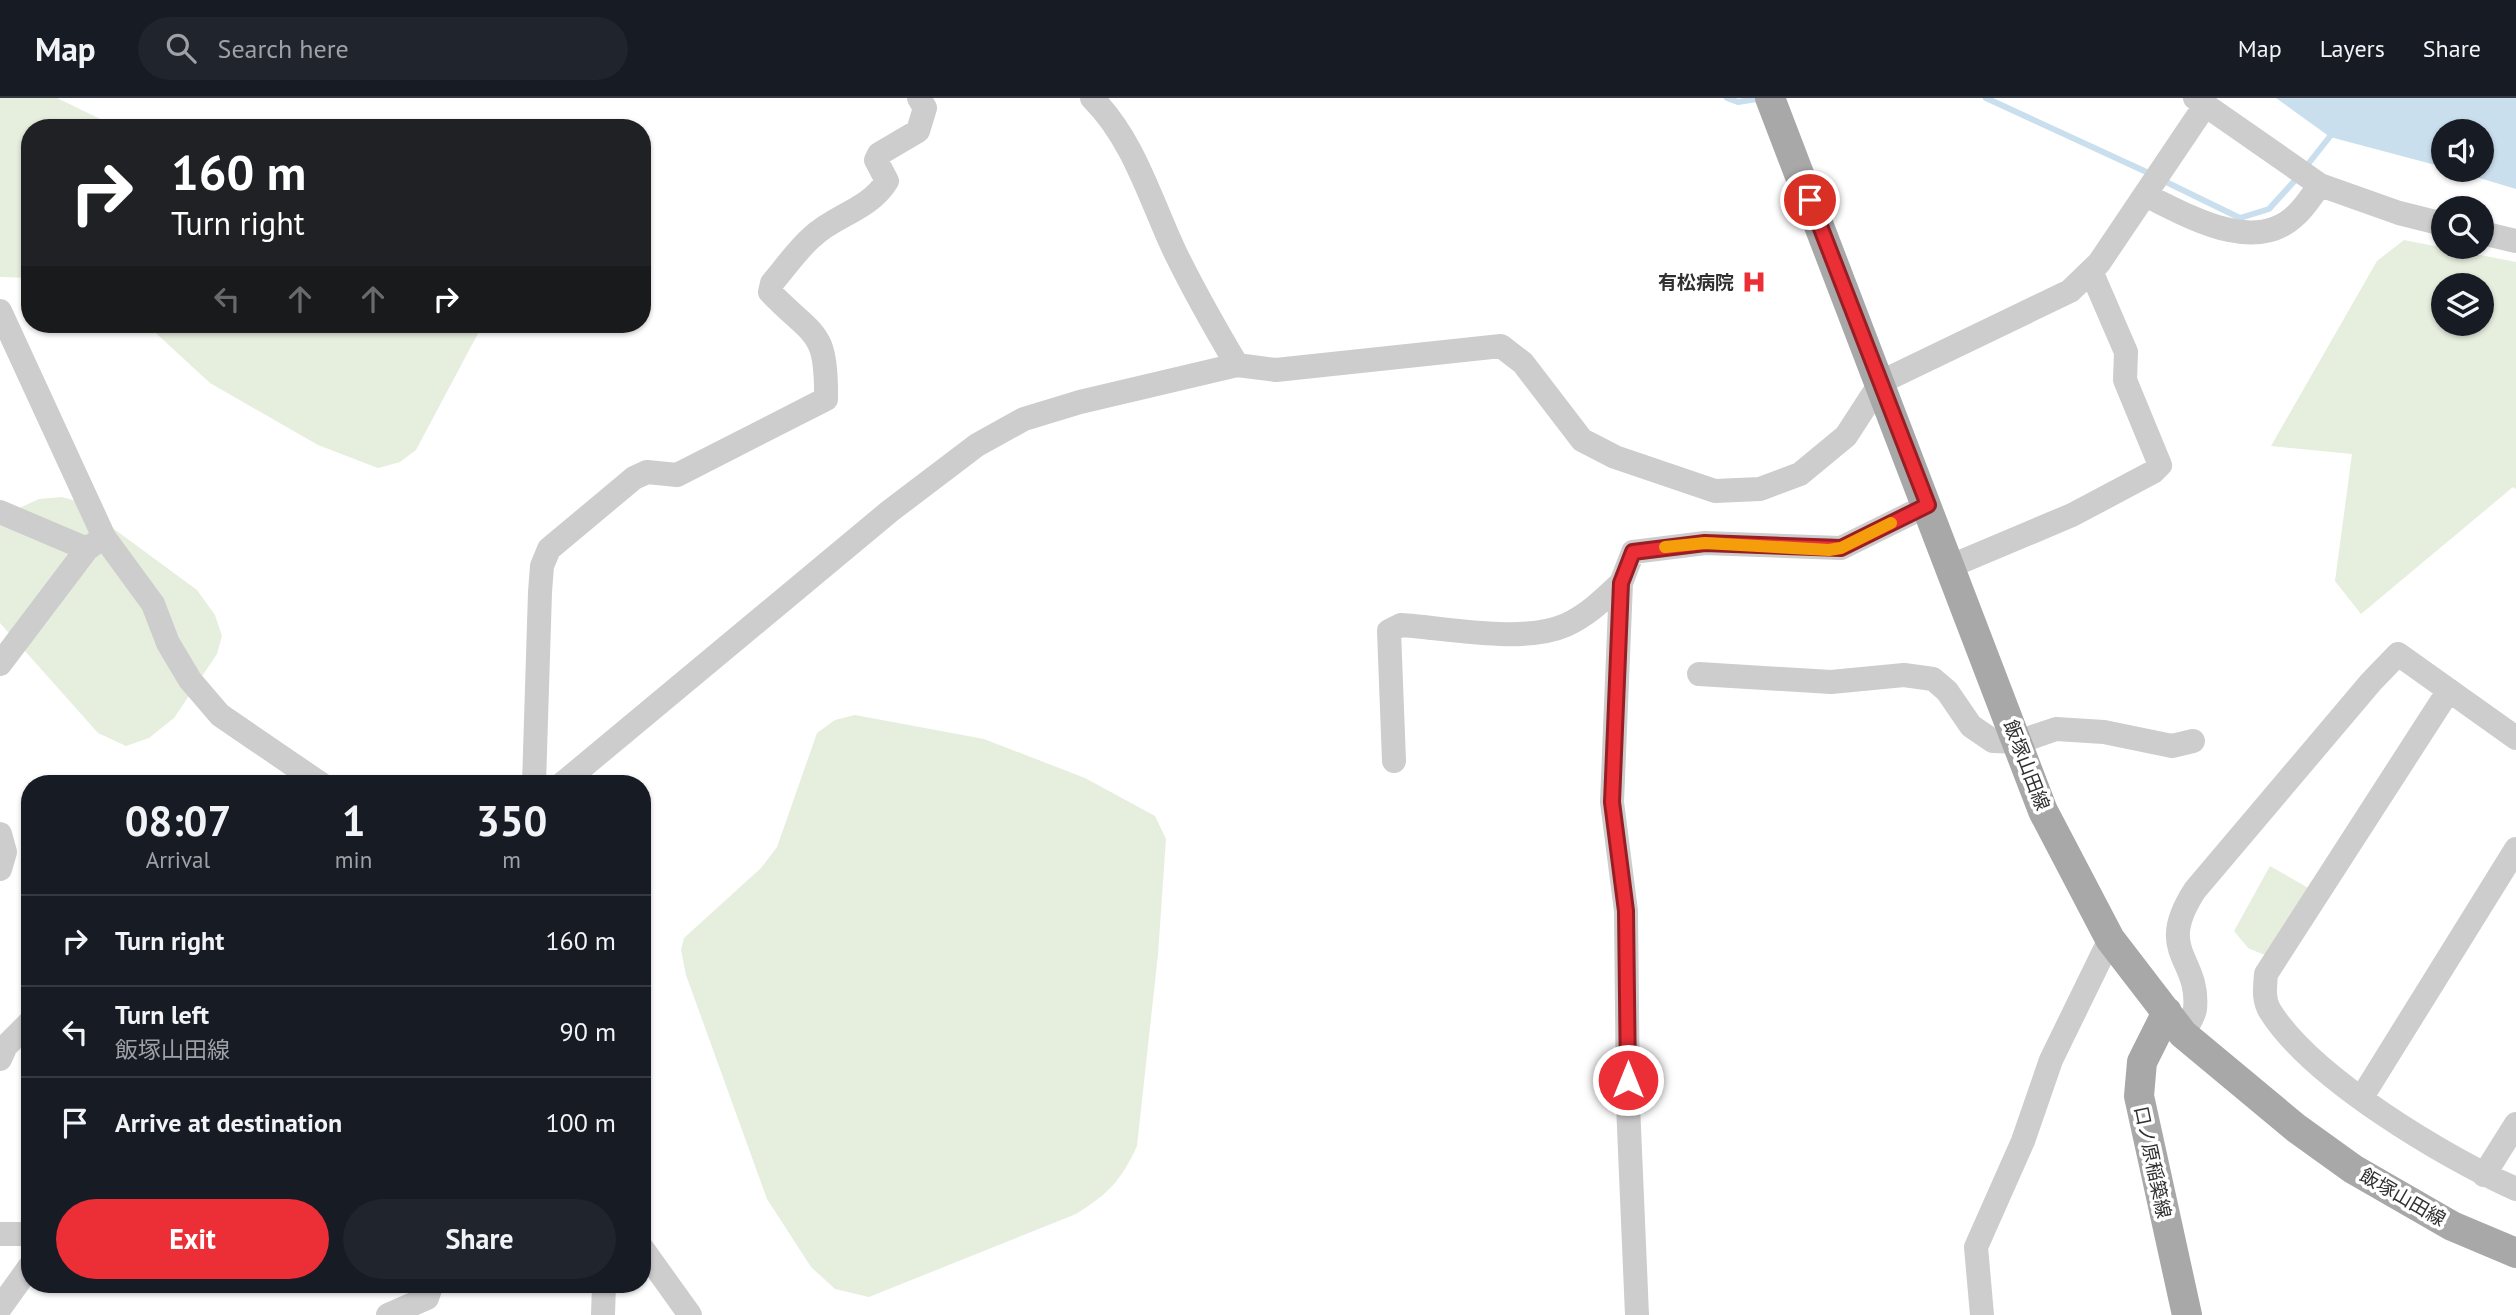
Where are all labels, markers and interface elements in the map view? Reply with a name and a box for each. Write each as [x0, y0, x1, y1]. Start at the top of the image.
search box [138, 17, 628, 80]
text: Map [35, 27, 96, 70]
icon: search [162, 29, 200, 67]
text: Search here [218, 32, 349, 65]
text: Map [2238, 33, 2282, 64]
text: Layers [2320, 33, 2385, 64]
text: Share [2423, 33, 2481, 64]
map controls [2431, 119, 2494, 336]
button: sound [2431, 119, 2494, 182]
text: 160 m [171, 140, 306, 204]
icon: right [56, 147, 147, 238]
pin [1780, 170, 1840, 230]
icon: arrive [1791, 181, 1829, 219]
button: search [2431, 196, 2494, 259]
text: Turn right [171, 202, 305, 244]
hospital icon: 有松病院 [1740, 268, 1768, 296]
place label: 有松病院 [1658, 270, 1734, 294]
button: layers [2431, 273, 2494, 336]
icon: left [208, 280, 246, 318]
icon: ahead [281, 280, 319, 318]
icon: ahead [354, 280, 392, 318]
icon: right [427, 280, 465, 318]
street label: 飯塚山田線 [1999, 716, 2055, 814]
text: 08:07 [125, 793, 231, 848]
text: 1 [342, 793, 365, 848]
text: 350 [476, 793, 547, 848]
text: Arrival [146, 845, 210, 874]
text: min [335, 845, 372, 874]
text: m [502, 845, 521, 874]
icon: right [56, 922, 94, 960]
text: Turn right [115, 924, 224, 957]
text: 160 m [545, 924, 616, 957]
text: Turn left [115, 998, 209, 1031]
icon: left [56, 1013, 94, 1051]
text: 90 m [560, 1015, 616, 1048]
text: 飯塚山田線 [115, 1035, 230, 1064]
position arrow [1591, 1043, 1665, 1117]
icon: arrive [56, 1104, 94, 1142]
street label: 口ノ原稲築線 [2129, 1104, 2177, 1220]
text: Arrive at destination [115, 1106, 342, 1139]
text: 100 m [545, 1106, 616, 1139]
street label: 飯塚山田線 [2356, 1163, 2450, 1231]
button: Exit [56, 1199, 329, 1279]
button: Share [343, 1199, 616, 1279]

